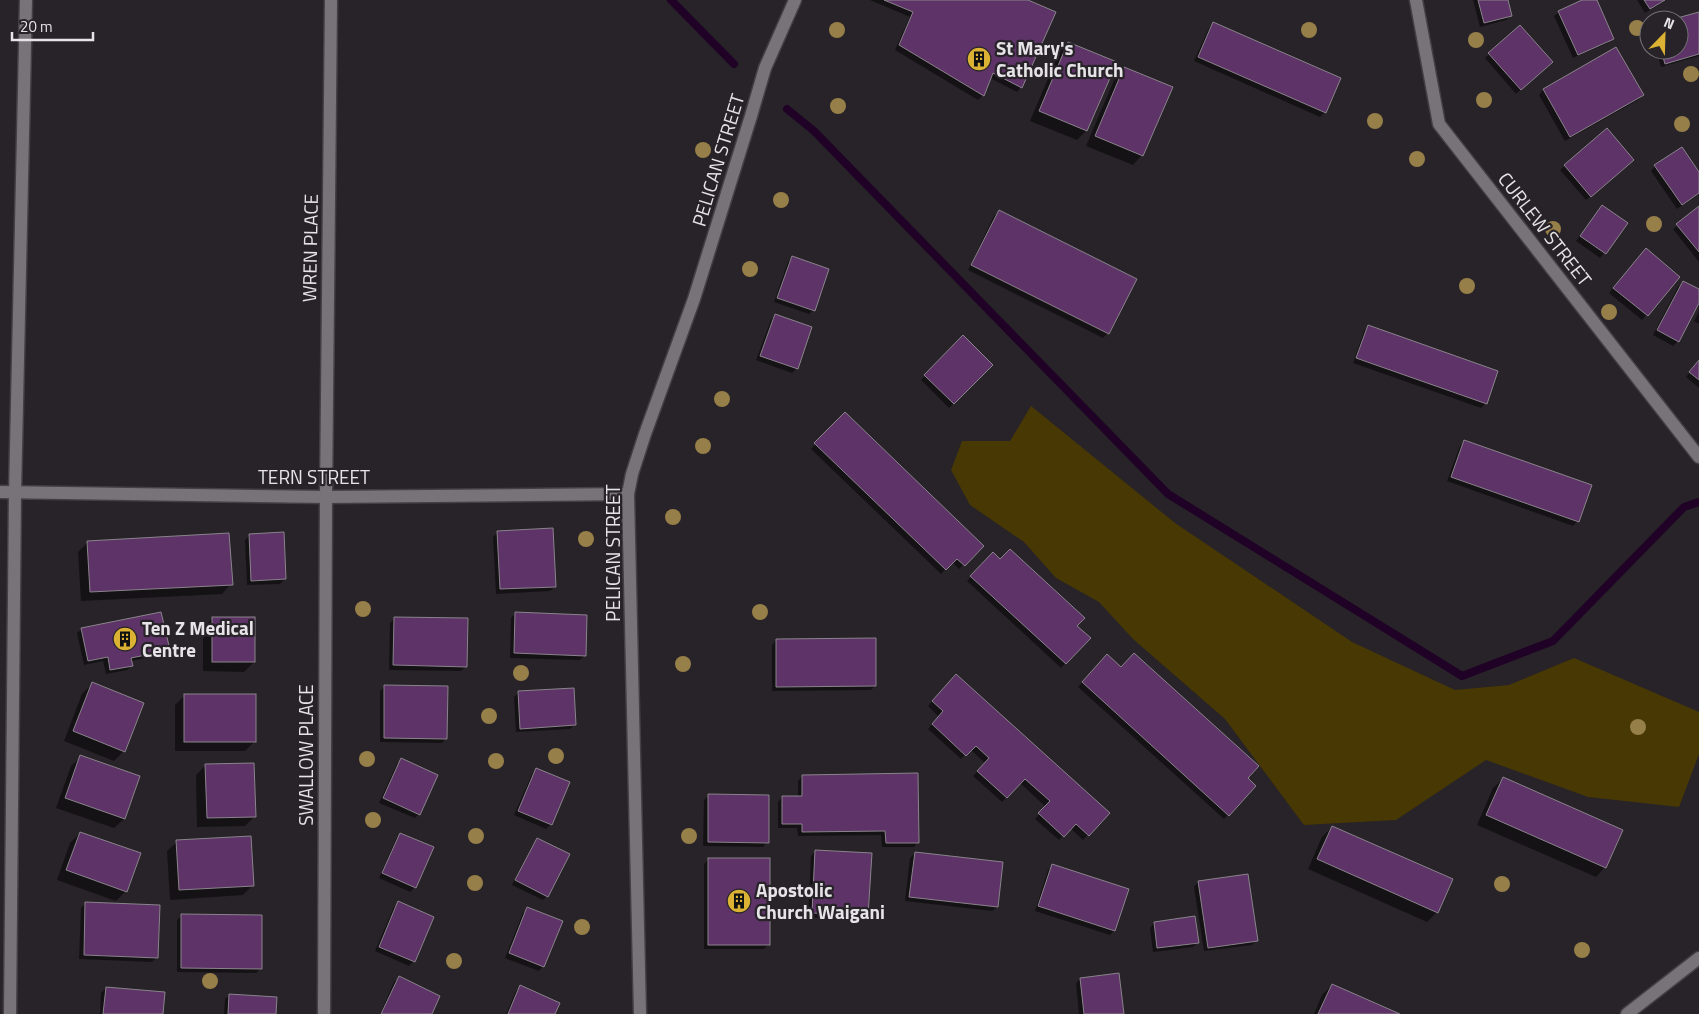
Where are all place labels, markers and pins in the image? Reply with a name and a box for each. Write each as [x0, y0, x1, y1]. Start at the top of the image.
place label: St Mary's Catholic Church [996, 33, 1124, 84]
building icon: St Mary's Catholic Church [966, 46, 992, 72]
place label: Ten Z Medical Centre [142, 613, 254, 664]
building icon: Ten Z Medical Centre [112, 626, 138, 652]
place label: Apostolic Church Waigani [756, 875, 885, 926]
building icon: Apostolic Church Waigani [726, 888, 752, 914]

